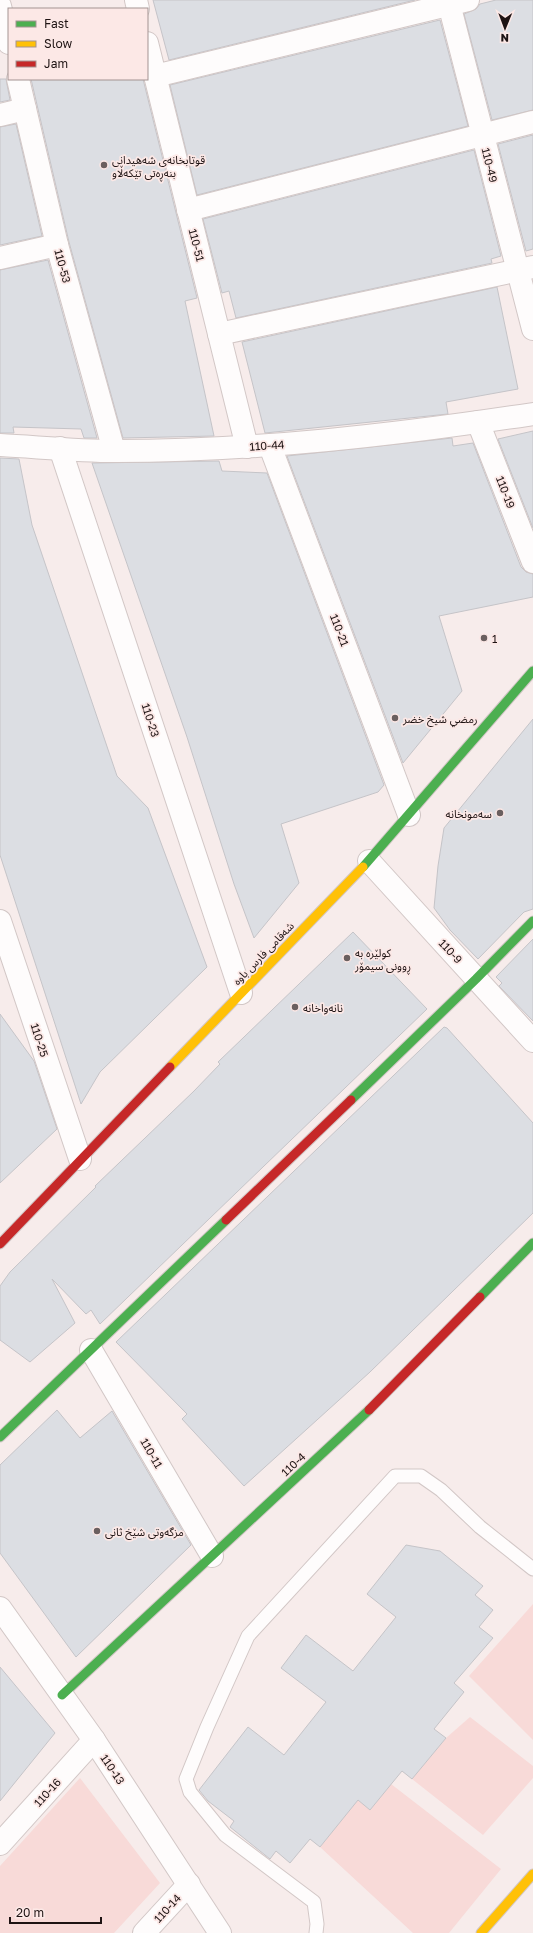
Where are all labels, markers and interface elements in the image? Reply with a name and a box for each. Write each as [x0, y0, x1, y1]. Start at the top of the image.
legend [8, 8, 148, 80]
north arrow [485, 8, 525, 48]
text: Fast [44, 16, 69, 31]
text: N [501, 32, 509, 45]
text: Slow [44, 36, 72, 51]
text: Jam [44, 56, 68, 71]
street label: 110-49 [479, 146, 501, 184]
place label: قوتابخانەی شەهیدانی بنەڕەتی تێکەڵاو [112, 153, 205, 182]
marker: قوتابخانەی شەهیدانی بنەڕەتی تێکەڵاو [99, 160, 109, 170]
street label: 110-51 [187, 227, 207, 263]
street label: 110-53 [52, 248, 74, 284]
street label: 110-44 [249, 437, 285, 453]
street label: 110-19 [494, 474, 518, 510]
street label: 110-21 [328, 612, 352, 648]
place label: 1 [492, 632, 497, 645]
marker: 1 [479, 633, 489, 643]
street label: 110-23 [139, 702, 163, 738]
place label: رمضي شيخ خضر [402, 712, 478, 728]
marker: رمضي شيخ خضر [390, 713, 400, 723]
place label: سەمونخانە [446, 807, 492, 821]
marker: سەمونخانە [495, 808, 505, 818]
street label: شەقامی فارس باوە [230, 919, 297, 988]
street label: 110-9 [437, 936, 465, 966]
place label: کولێرە بە ڕوونی سیمۆر [354, 946, 411, 975]
marker: کولێرە بە ڕوونی سیمۆر [342, 953, 352, 963]
place label: نانەواخانە [303, 1001, 343, 1015]
marker: نانەواخانە [290, 1002, 300, 1012]
street label: 110-25 [28, 1022, 52, 1058]
street label: 110-11 [138, 1436, 166, 1470]
street label: 110-4 [278, 1449, 308, 1478]
place label: مزگەوتی شێخ ثانی [105, 1525, 184, 1540]
marker: مزگەوتی شێخ ثانی [92, 1526, 102, 1536]
street label: 110-13 [98, 1751, 128, 1787]
street label: 110-16 [31, 1775, 63, 1809]
street label: 110-14 [151, 1891, 183, 1925]
scale bar [10, 1899, 101, 1925]
text: 20 m [16, 1905, 44, 1920]

